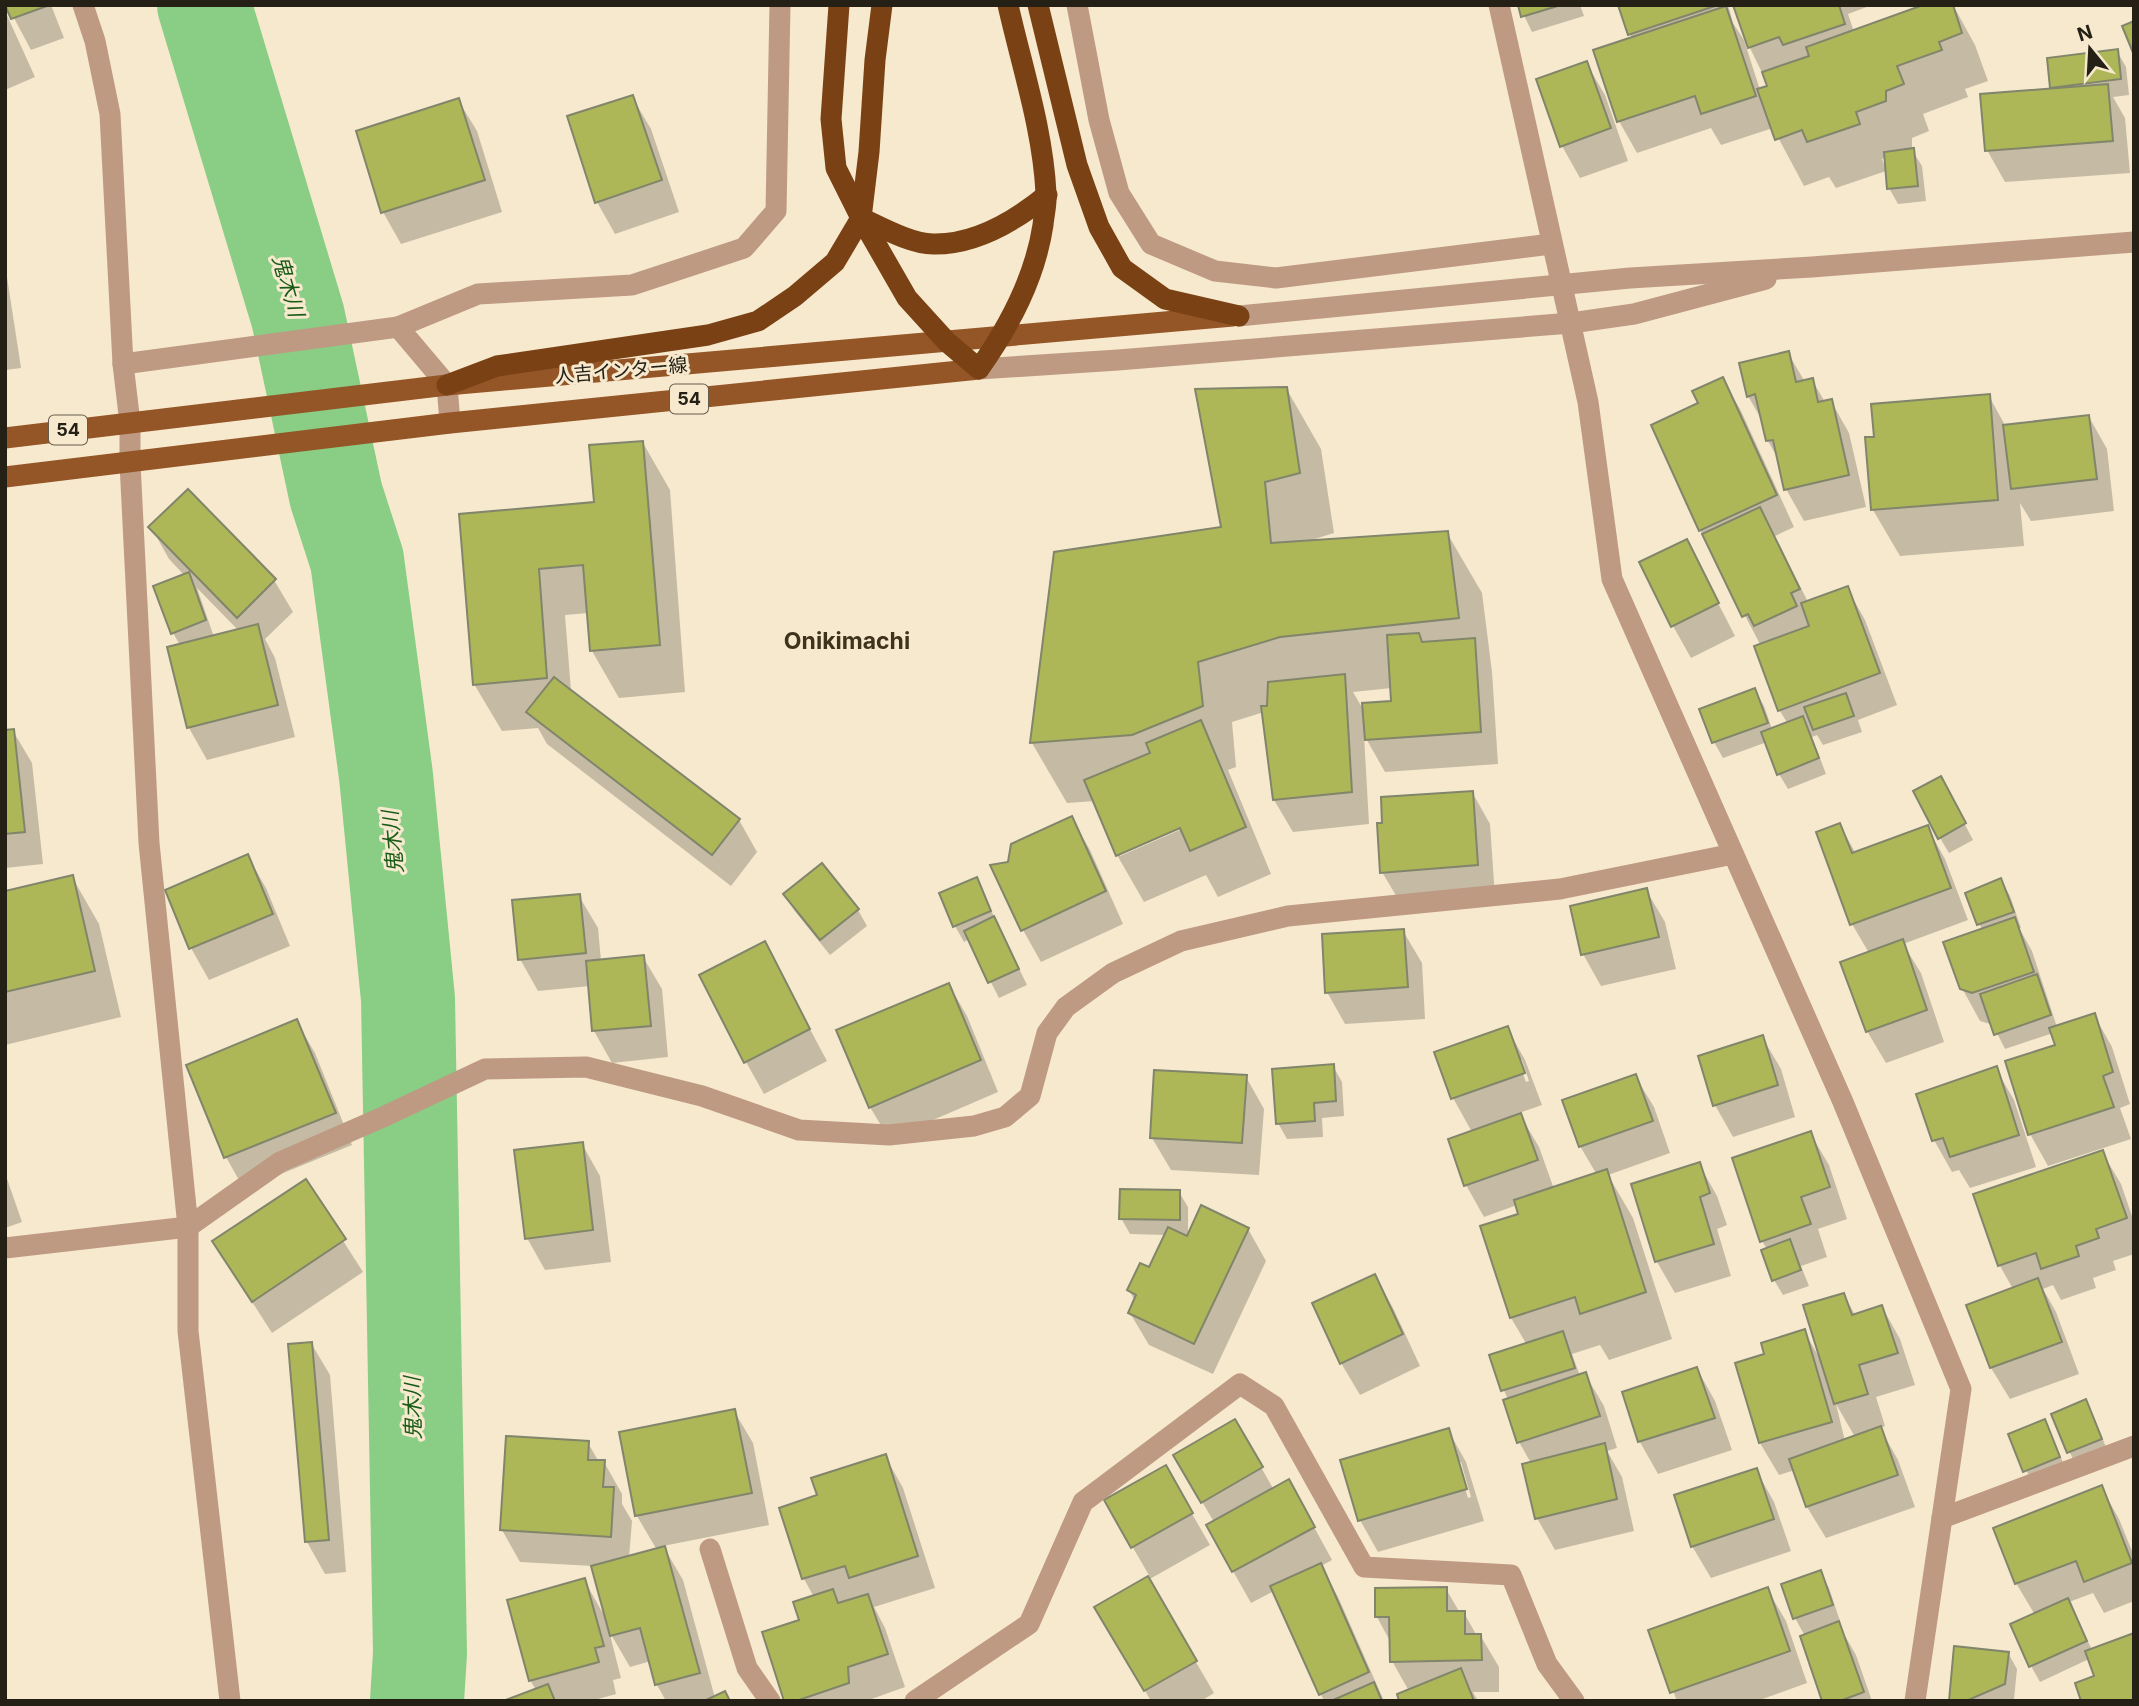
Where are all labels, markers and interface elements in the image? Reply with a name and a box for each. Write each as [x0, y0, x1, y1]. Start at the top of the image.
north arrow [2055, 14, 2125, 84]
text: N [2074, 20, 2095, 46]
water label: 鬼木川 [268, 252, 310, 322]
street label: 人吉インター線 [554, 353, 688, 388]
road number: 54 [670, 384, 708, 414]
road number: 54 [49, 416, 87, 444]
district label: Onikimachi [784, 627, 910, 655]
water label: 鬼木川 [377, 808, 408, 875]
water label: 鬼木川 [399, 1374, 426, 1440]

